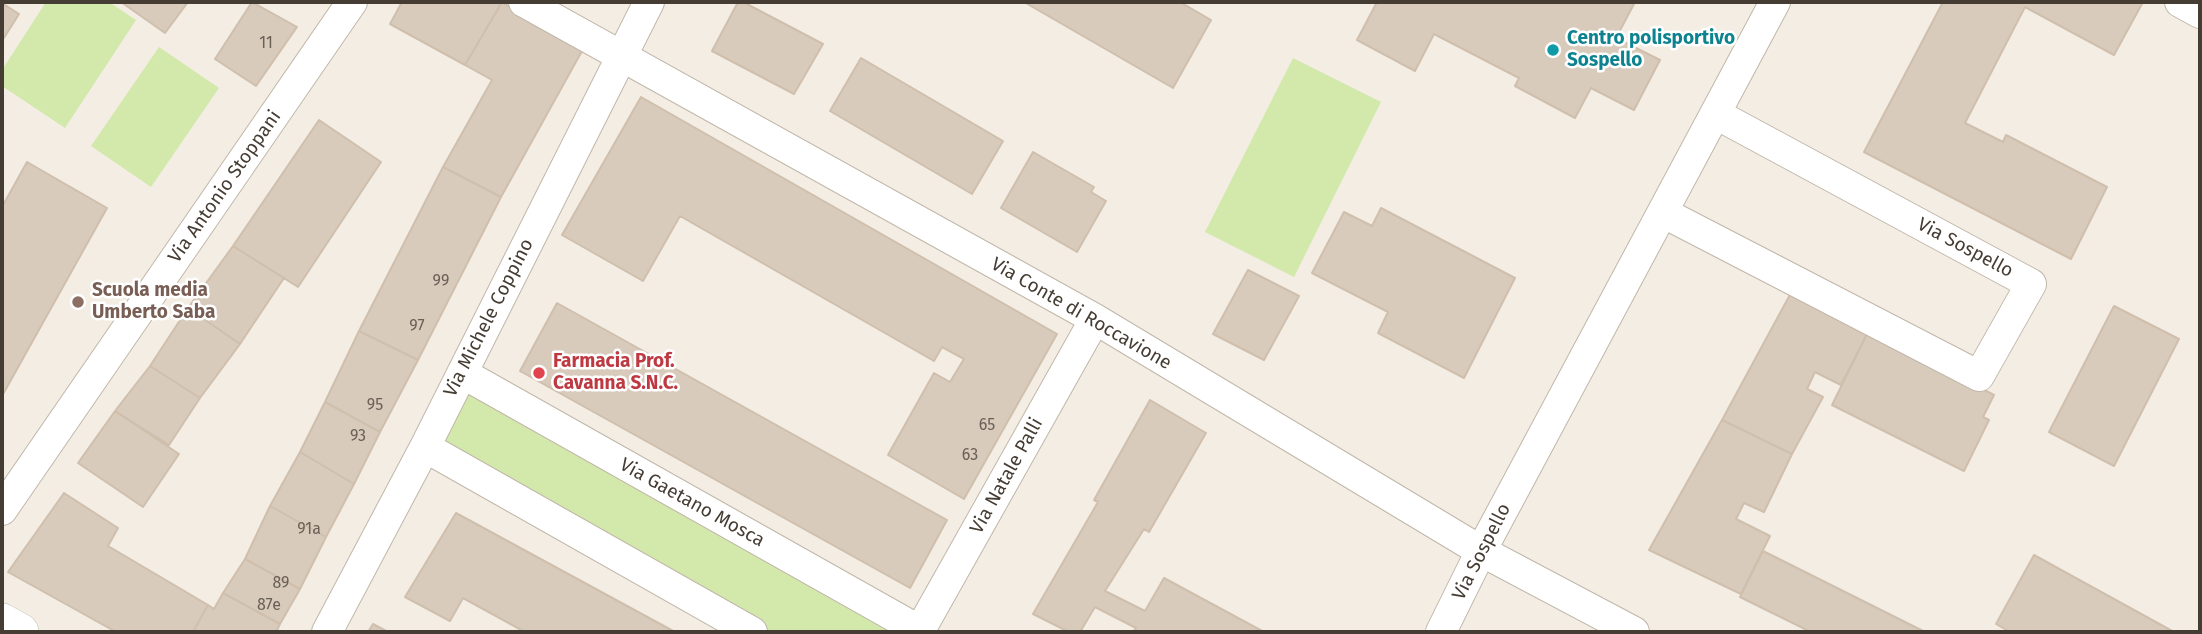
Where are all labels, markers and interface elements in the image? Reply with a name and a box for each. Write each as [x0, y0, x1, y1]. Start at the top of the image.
place label: Centro polisportivo Sospello [1567, 28, 1735, 72]
house number: 11 [259, 34, 273, 54]
marker: Centro polisportivo Sospello [1545, 42, 1561, 58]
street label: Via Antonio Stoppani [164, 106, 286, 268]
street label: Via Sospello [1913, 213, 2017, 283]
street label: Via Michele Coppino [439, 235, 539, 401]
street label: Via Conte di Roccavione [987, 253, 1175, 375]
house number: 99 [433, 272, 449, 292]
place label: Scuola media Umberto Saba [92, 280, 215, 324]
marker: Scuola media Umberto Saba [70, 294, 86, 310]
house number: 97 [409, 317, 425, 337]
place label: Farmacia Prof. Cavanna S.N.C. [553, 351, 678, 395]
marker: Farmacia Prof. Cavanna S.N.C. [531, 365, 547, 381]
house number: 95 [367, 396, 383, 416]
street label: Via Natale Palli [966, 414, 1048, 538]
house number: 65 [979, 416, 995, 436]
house number: 93 [350, 427, 366, 447]
house number: 63 [962, 446, 978, 466]
street label: Via Gaetano Mosca [616, 454, 768, 552]
street label: Via Sospello [1448, 500, 1516, 604]
house number: 91a [297, 520, 321, 540]
house number: 89 [273, 574, 289, 594]
house number: 87e [257, 596, 281, 616]

